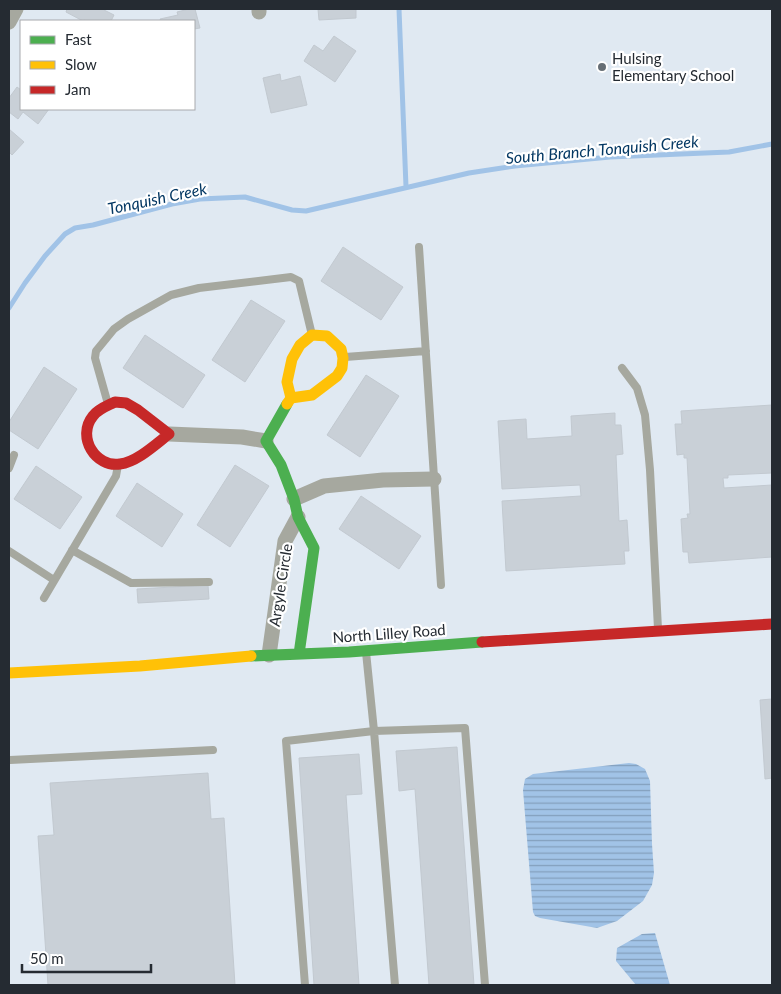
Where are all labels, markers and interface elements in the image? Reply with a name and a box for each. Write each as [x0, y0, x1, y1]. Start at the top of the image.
legend [20, 20, 195, 110]
text: Fast [65, 30, 92, 48]
place label: Hulsing Elementary School [612, 49, 734, 84]
text: Slow [65, 55, 97, 73]
marker: Hulsing Elementary School [596, 61, 608, 73]
text: Jam [65, 80, 91, 98]
water label: South Branch Tonquish Creek [505, 131, 700, 167]
water label: Tonquish Creek [106, 178, 209, 218]
street label: Argyle Circle [265, 542, 295, 628]
street label: North Lilley Road [332, 620, 446, 646]
scale bar [22, 942, 151, 974]
text: 50 m [30, 949, 64, 967]

